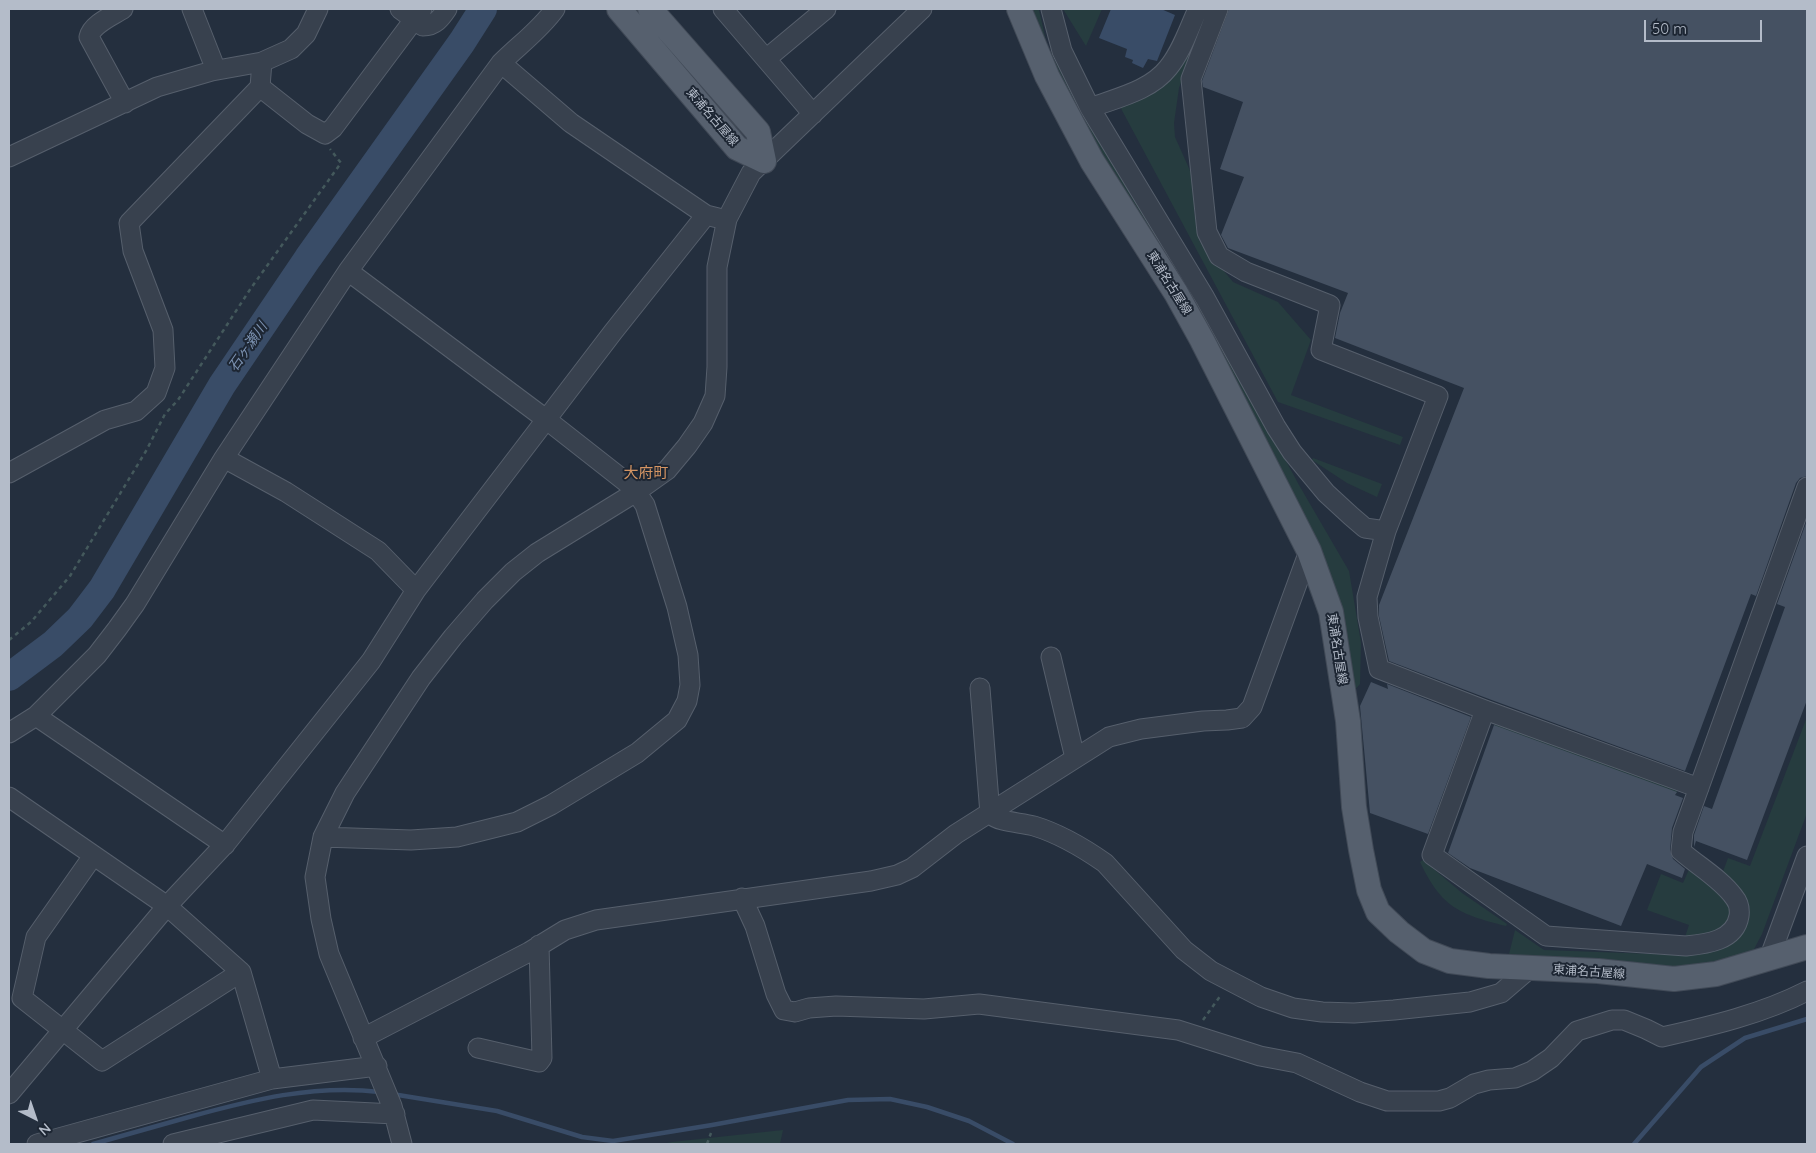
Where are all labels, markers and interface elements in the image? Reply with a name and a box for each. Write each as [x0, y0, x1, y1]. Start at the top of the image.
scale bar [1646, 10, 1764, 42]
text: 50 m [1652, 19, 1687, 38]
street label: 東浦名古屋線 [683, 85, 741, 149]
street label: 東浦名古屋線 [1144, 249, 1194, 317]
water label: 石ヶ瀬川 [225, 319, 271, 375]
district label: 大府町 [624, 464, 668, 482]
street label: 東浦名古屋線 [1324, 612, 1350, 686]
street label: 東浦名古屋線 [1553, 962, 1625, 982]
north arrow [10, 1093, 60, 1143]
text: N [35, 1119, 55, 1139]

